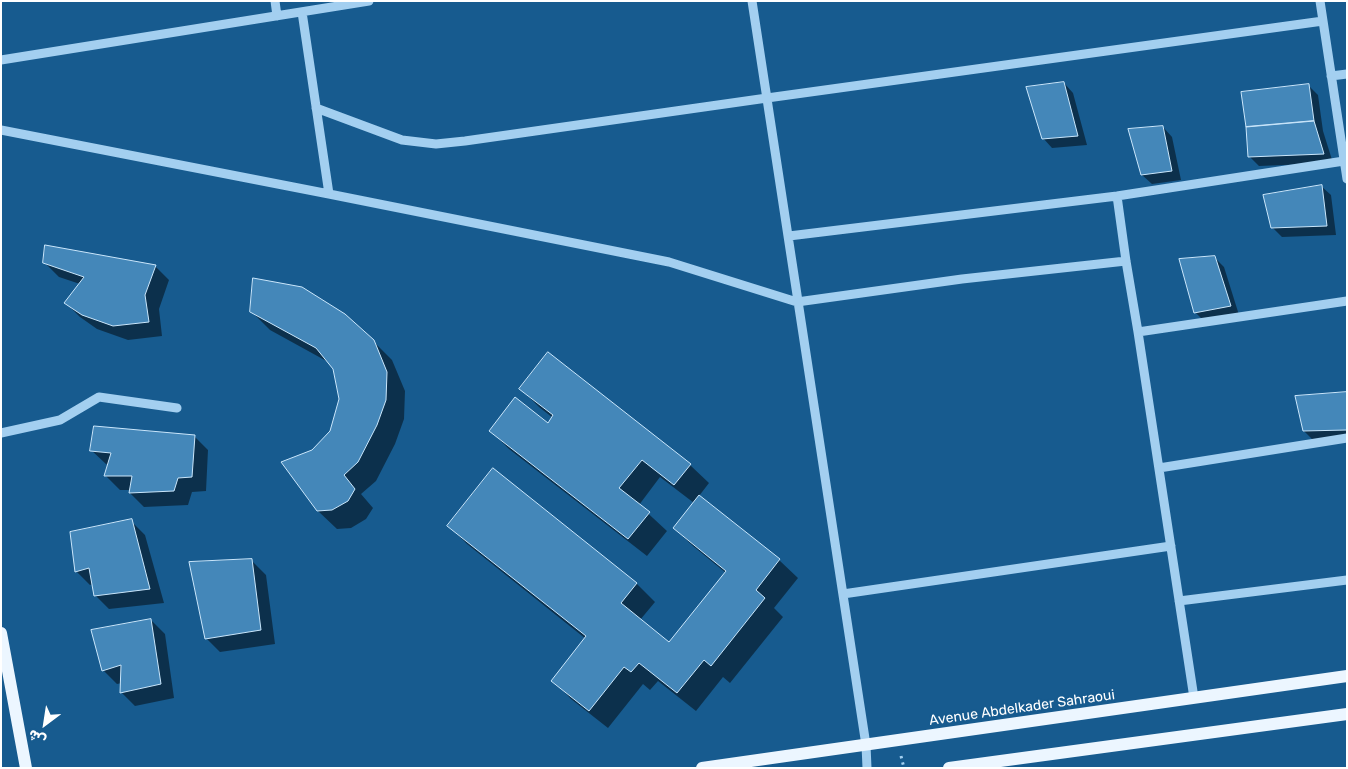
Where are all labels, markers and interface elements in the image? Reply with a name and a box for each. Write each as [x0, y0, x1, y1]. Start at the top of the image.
street label: Avenue Abdelkader Sahraoui [928, 687, 1116, 729]
north arrow [20, 699, 70, 749]
text: ش [25, 725, 49, 749]

